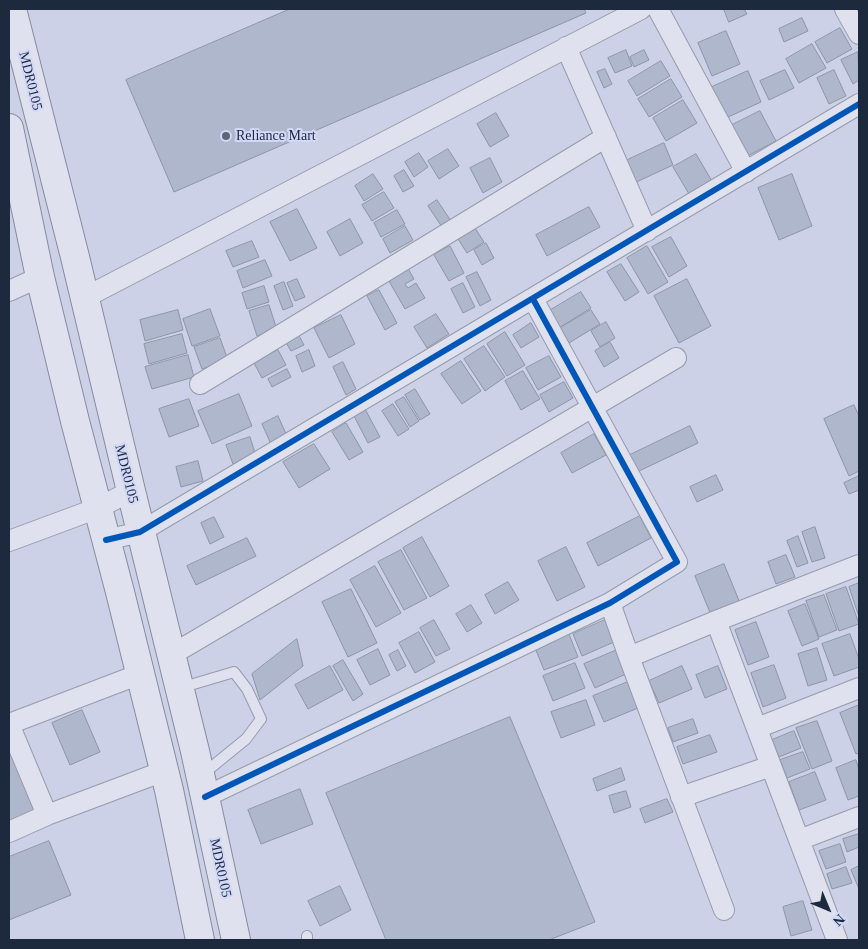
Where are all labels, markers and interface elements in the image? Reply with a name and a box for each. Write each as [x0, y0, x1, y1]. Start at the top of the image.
street label: MDR0105 [15, 50, 45, 112]
place label: Reliance Mart [236, 128, 316, 144]
marker: Reliance Mart [220, 130, 232, 142]
street label: MDR0105 [111, 443, 141, 505]
street label: MDR0105 [206, 837, 234, 899]
north arrow [803, 884, 853, 934]
text: N [830, 911, 848, 929]

